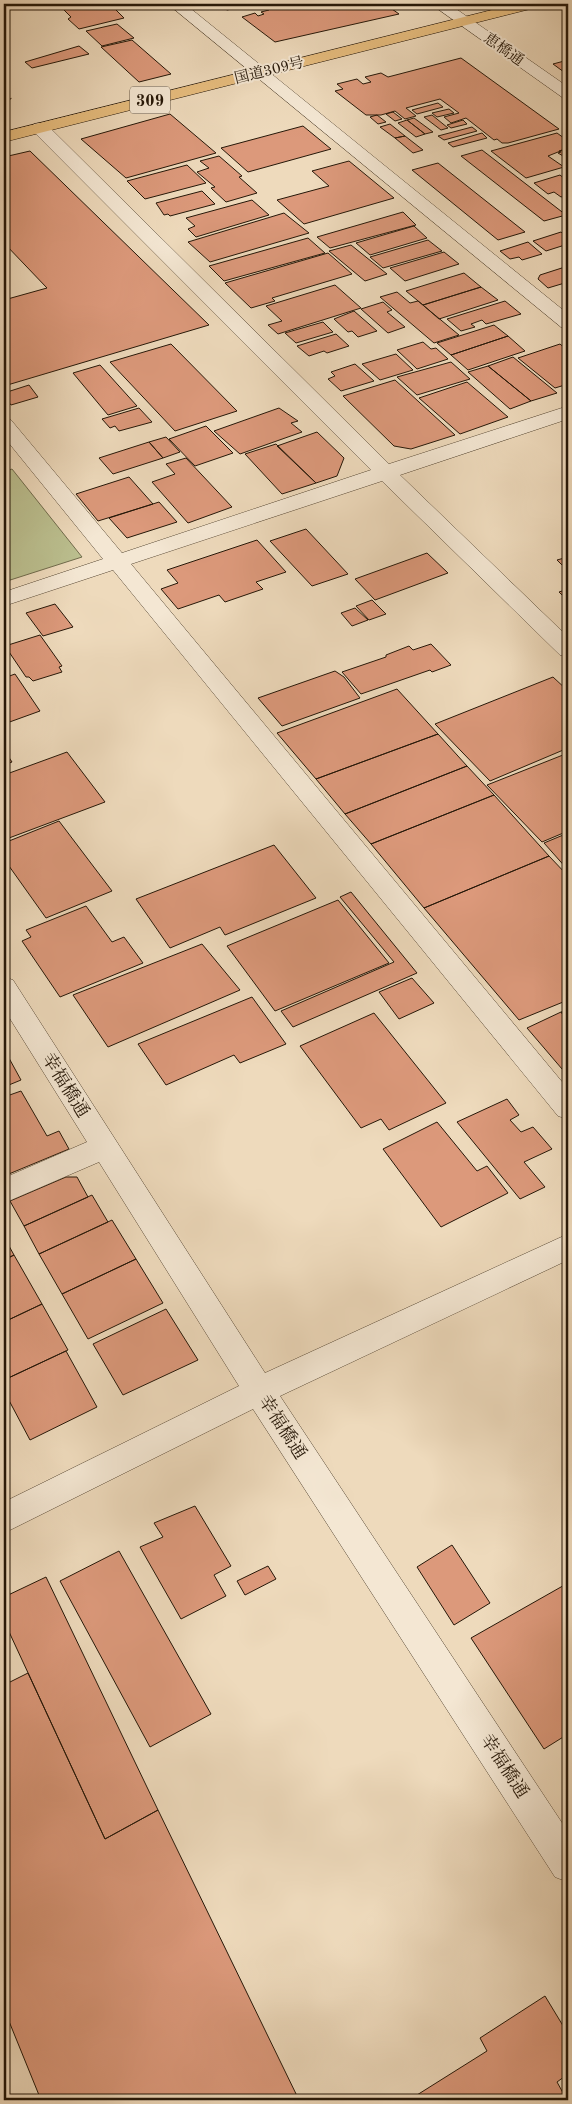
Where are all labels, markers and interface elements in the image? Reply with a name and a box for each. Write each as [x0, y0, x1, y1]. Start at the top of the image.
street label: 恵橋通 [480, 30, 527, 69]
street label: 国道309号 [233, 54, 306, 87]
road number: 309 [130, 86, 170, 114]
street label: 幸福橋通 [38, 1049, 94, 1121]
street label: 幸福橋通 [255, 1391, 311, 1463]
street label: 幸福橋通 [477, 1730, 533, 1802]

